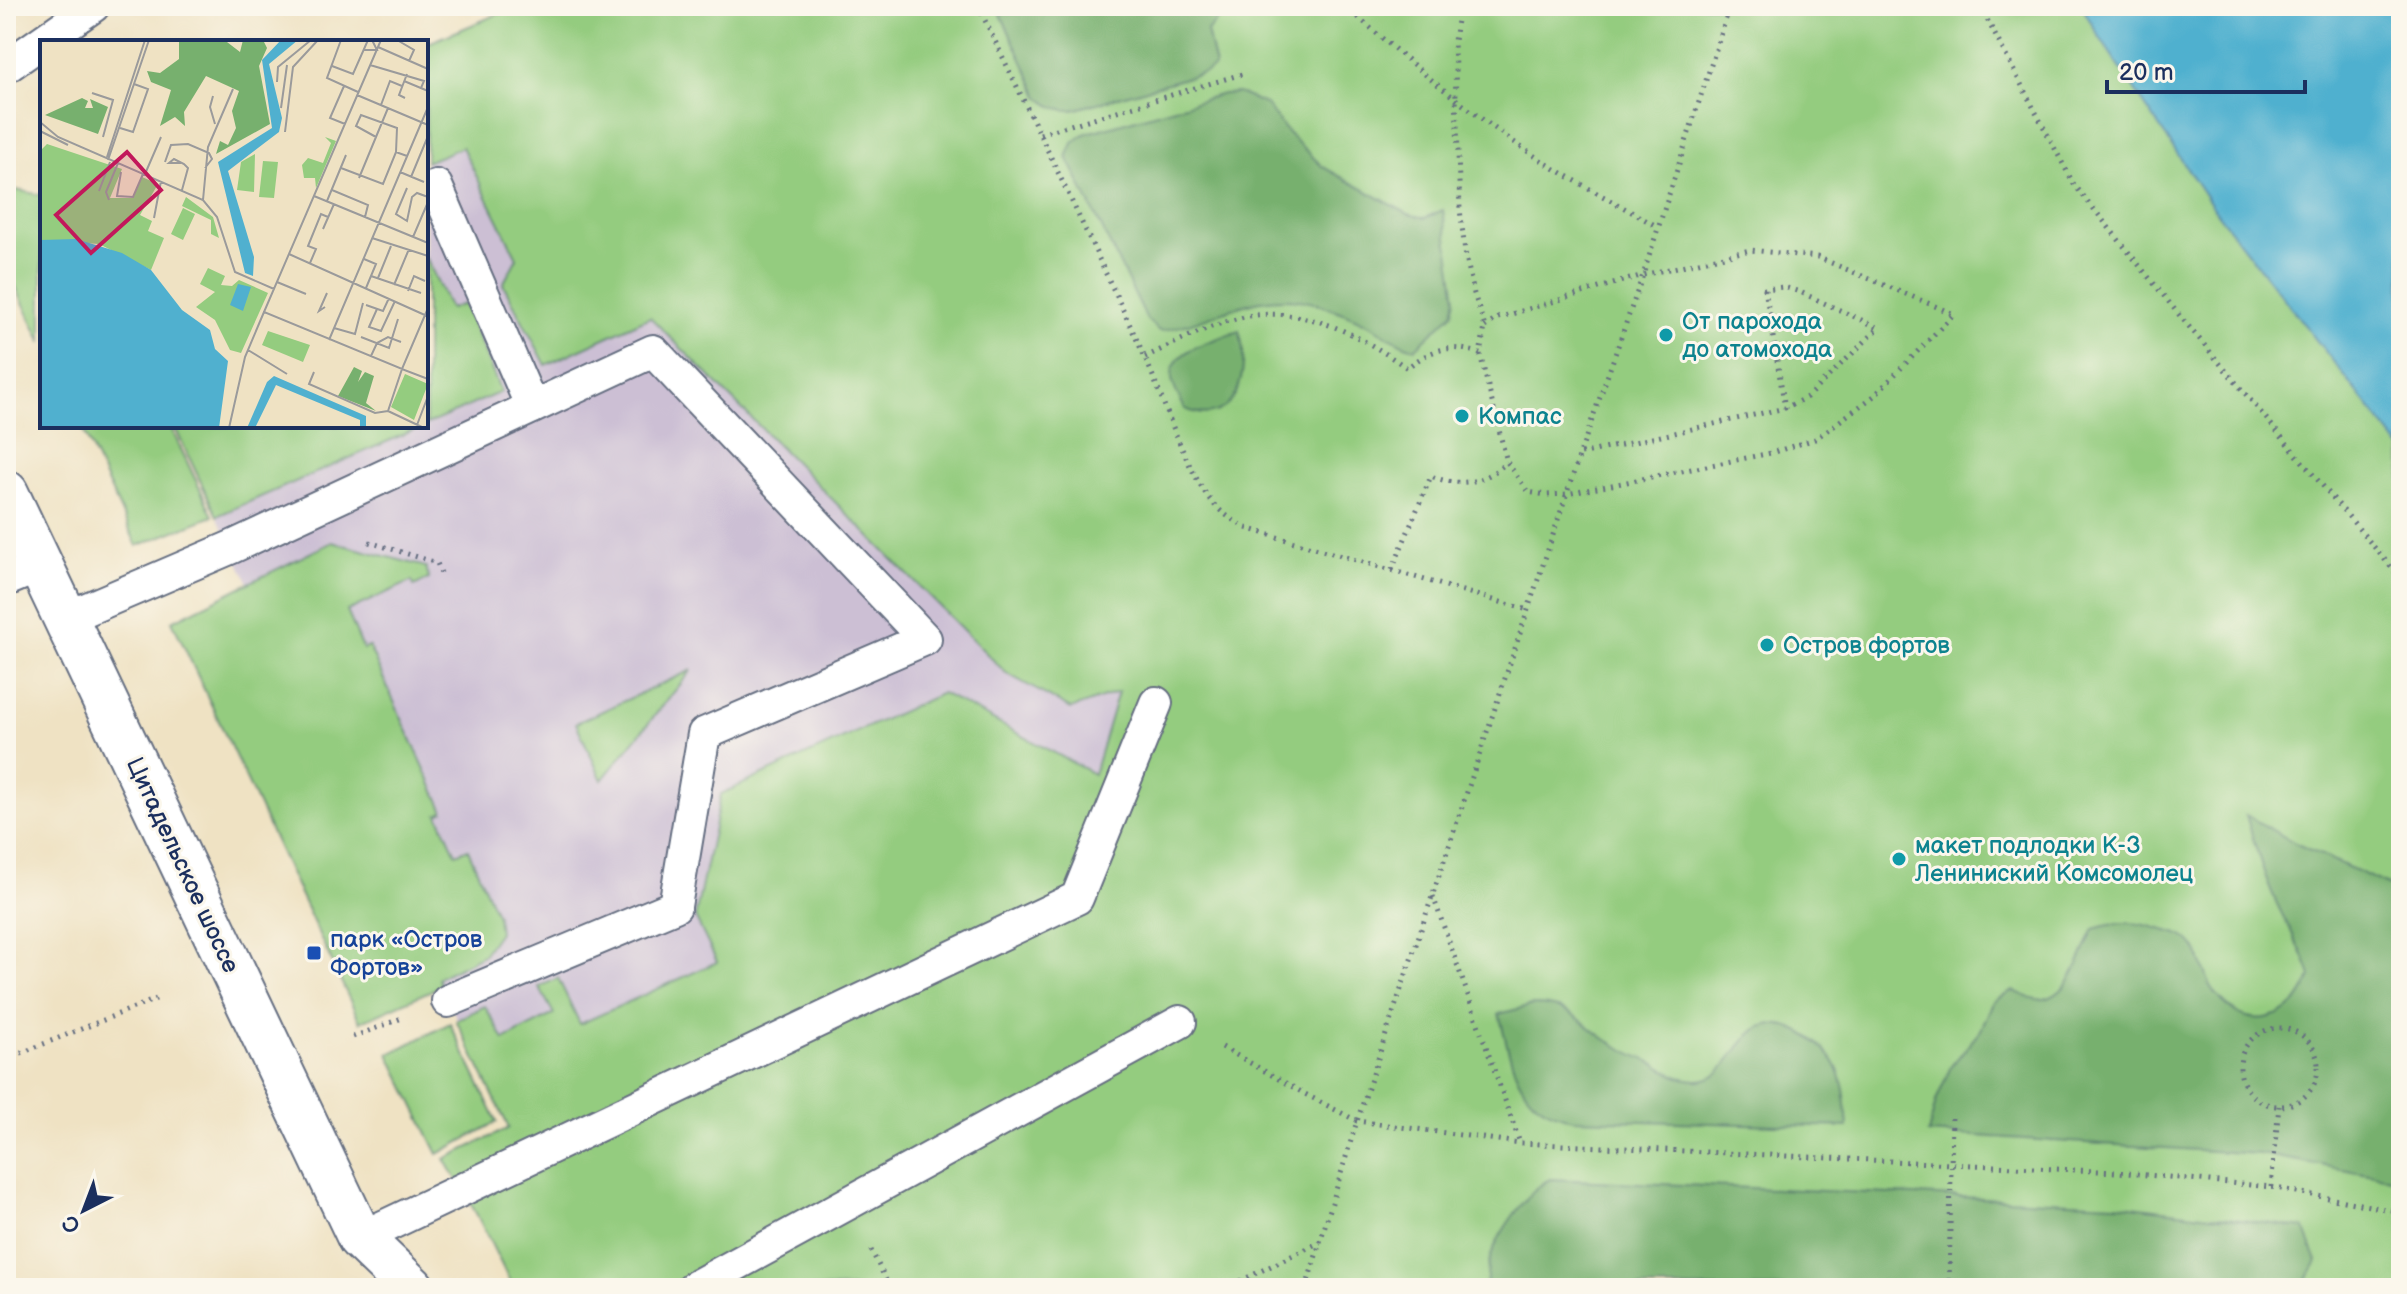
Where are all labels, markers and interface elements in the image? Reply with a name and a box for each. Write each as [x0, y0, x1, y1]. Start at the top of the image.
inset map [40, 40, 428, 428]
scale bar [2107, 44, 2305, 94]
text: 20 m [2119, 58, 2174, 87]
place label: От парохода до атомохода [1682, 307, 1832, 364]
marker: От парохода до атомохода [1657, 326, 1675, 344]
place label: Компас [1478, 402, 1562, 431]
marker: Компас [1453, 407, 1471, 425]
place label: Остров фортов [1783, 631, 1950, 660]
marker: Остров фортов [1758, 636, 1776, 654]
street label: Цитадельское шоссе [120, 753, 245, 978]
place label: макет подлодки К-3 Лениниский Комсомолец [1914, 831, 2193, 888]
marker: макет подлодки К-3 Лениниский Комсомолец [1890, 850, 1908, 868]
place label: парк «Остров Фортов» [330, 925, 483, 982]
marker: парк «Остров Фортов» [305, 944, 323, 962]
north arrow [44, 1170, 124, 1250]
text: С [57, 1209, 86, 1239]

